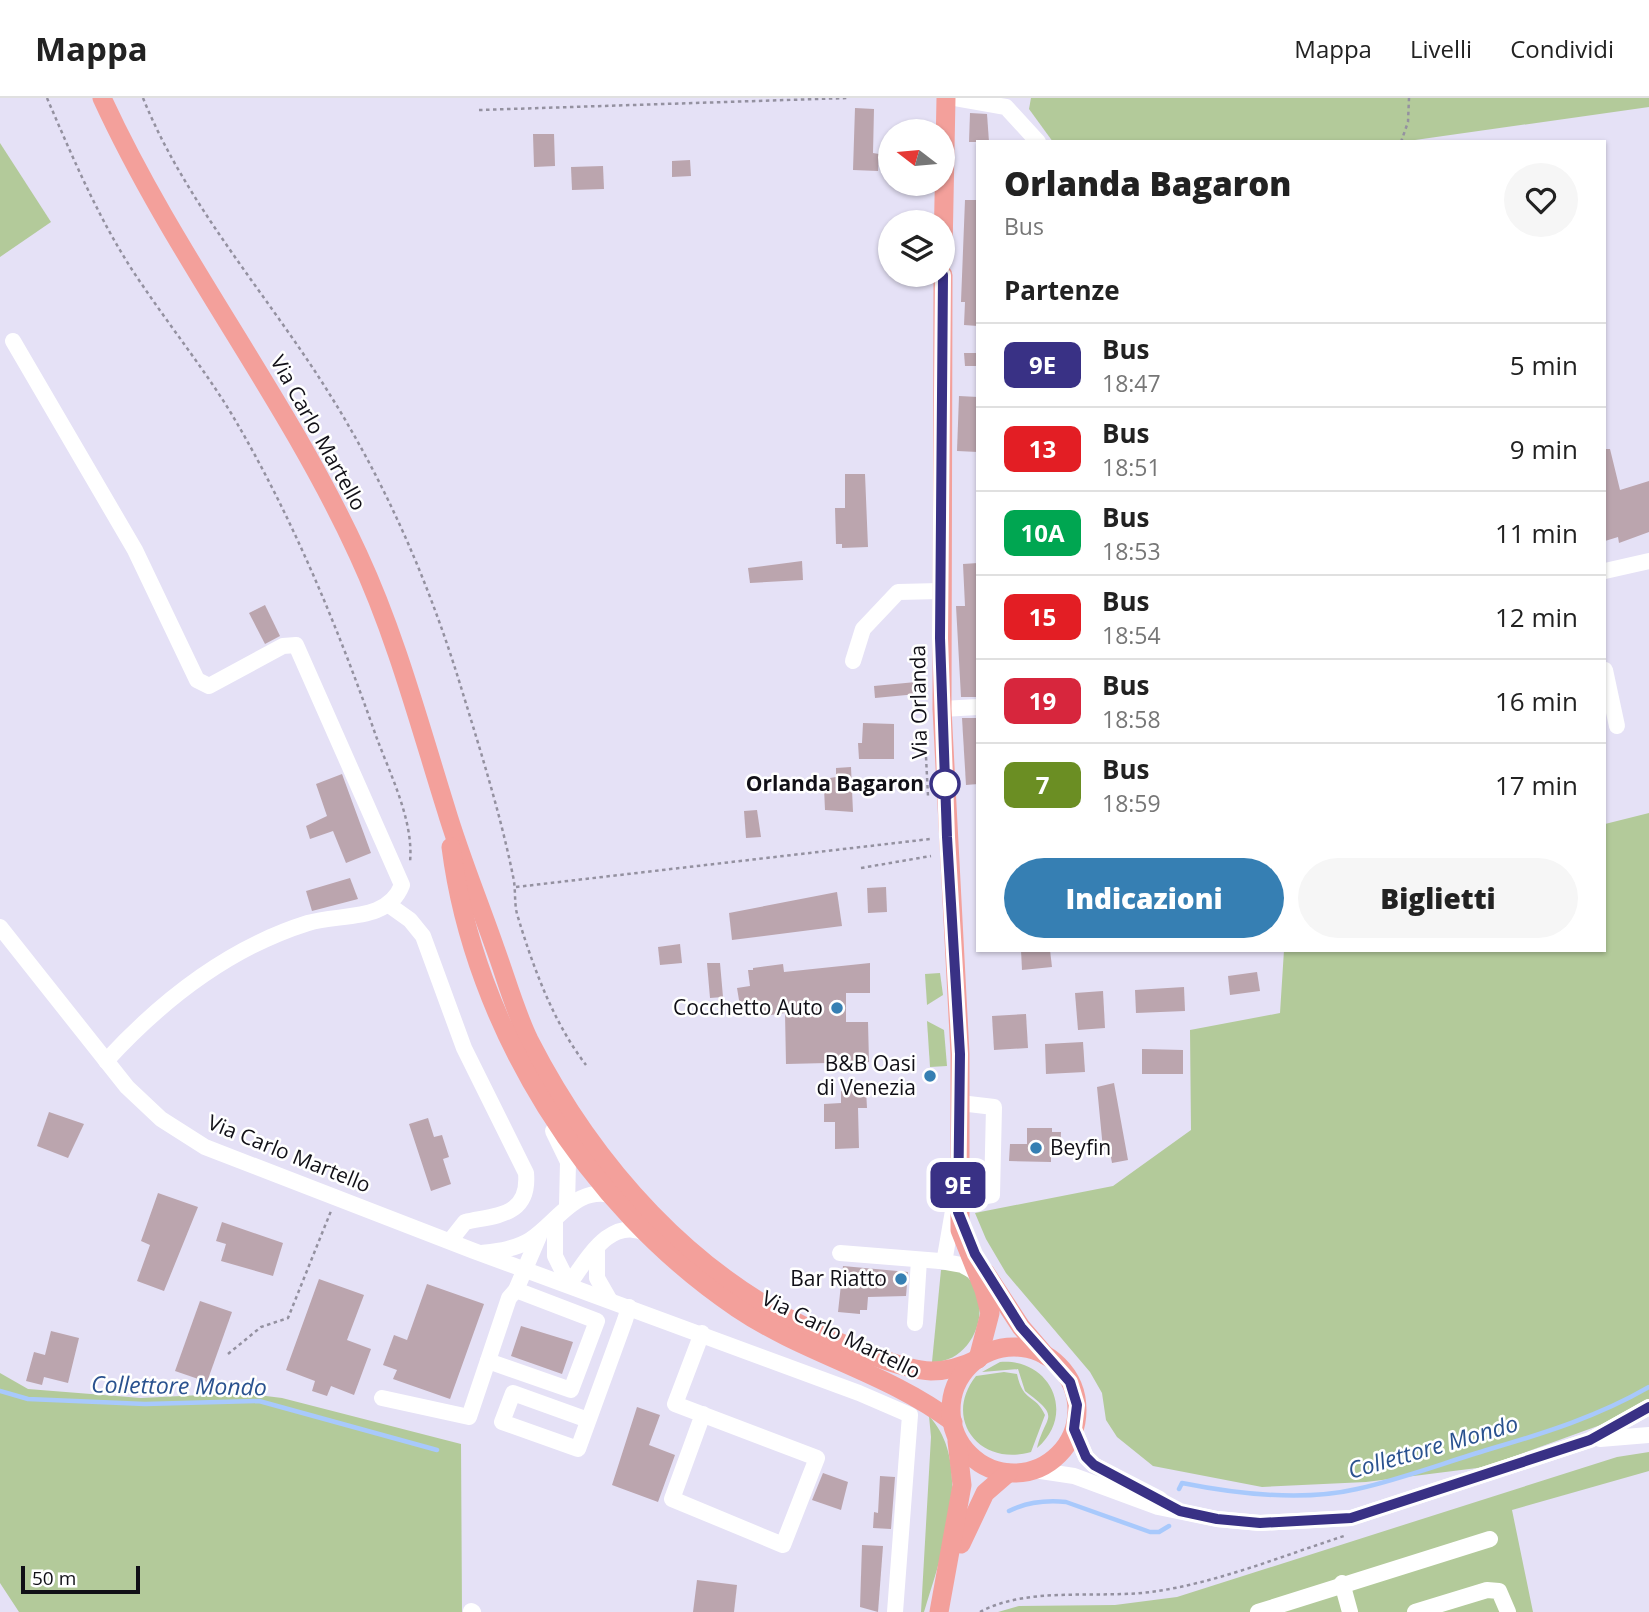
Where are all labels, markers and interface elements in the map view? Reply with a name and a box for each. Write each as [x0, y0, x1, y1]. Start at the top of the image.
text: Mappa [35, 26, 148, 71]
text: Mappa [1294, 32, 1372, 65]
text: Livelli [1410, 32, 1472, 65]
text: Condividi [1510, 32, 1614, 65]
north arrow [878, 119, 956, 196]
map controls [878, 119, 955, 287]
text: Orlanda Bagaron [1004, 161, 1291, 206]
button: heart [1504, 163, 1578, 237]
button: layers [878, 210, 955, 287]
text: Bus [1004, 210, 1044, 242]
text: Partenze [1004, 272, 1120, 308]
text: Bus [1102, 331, 1149, 367]
text: 5 min [1510, 347, 1578, 383]
text: 9E [1029, 348, 1056, 381]
street label: Via Carlo Martello [265, 350, 373, 515]
text: 18:47 [1102, 367, 1161, 399]
text: Bus [1102, 415, 1149, 451]
text: 9 min [1510, 431, 1578, 467]
text: 13 [1029, 432, 1056, 465]
text: 18:51 [1102, 451, 1161, 483]
text: Bus [1102, 499, 1149, 535]
text: 11 min [1495, 515, 1578, 551]
text: 10A [1020, 516, 1065, 549]
text: 18:53 [1102, 535, 1161, 567]
text: Bus [1102, 583, 1149, 619]
text: 12 min [1495, 599, 1578, 635]
text: 15 [1029, 600, 1056, 633]
text: 18:54 [1102, 619, 1161, 651]
street label: Via Orlanda [903, 645, 933, 759]
text: Bus [1102, 667, 1149, 703]
text: 16 min [1495, 683, 1578, 719]
text: 19 [1029, 684, 1056, 717]
text: 18:58 [1102, 703, 1161, 735]
text: Bus [1102, 751, 1149, 787]
text: 17 min [1495, 767, 1578, 803]
text: 7 [1036, 768, 1049, 801]
place label: Orlanda Bagaron [746, 769, 924, 797]
marker: Orlanda Bagaron [930, 769, 960, 799]
text: 18:59 [1102, 787, 1161, 819]
button: Indicazioni [1004, 858, 1284, 938]
button: Biglietti [1298, 858, 1578, 938]
place label: Cocchetto Auto [673, 993, 823, 1021]
marker: Cocchetto Auto [829, 1000, 845, 1016]
place label: B&B Oasi di Venezia [817, 1049, 916, 1101]
marker: B&B Oasi di Venezia [922, 1068, 938, 1084]
street label: Via Carlo Martello [204, 1108, 375, 1199]
place label: Beyfin [1050, 1133, 1111, 1161]
marker: Beyfin [1028, 1140, 1044, 1156]
line badge: 9E [926, 1162, 990, 1208]
text: 9E [944, 1168, 972, 1201]
place label: Bar Riatto [790, 1264, 887, 1292]
marker: Bar Riatto [893, 1271, 909, 1287]
street label: Via Carlo Martello [757, 1283, 926, 1385]
water label: Collettore Mondo [91, 1367, 267, 1403]
water label: Collettore Mondo [1344, 1406, 1522, 1486]
scale bar [21, 1563, 140, 1595]
text: 50 m [32, 1565, 76, 1591]

